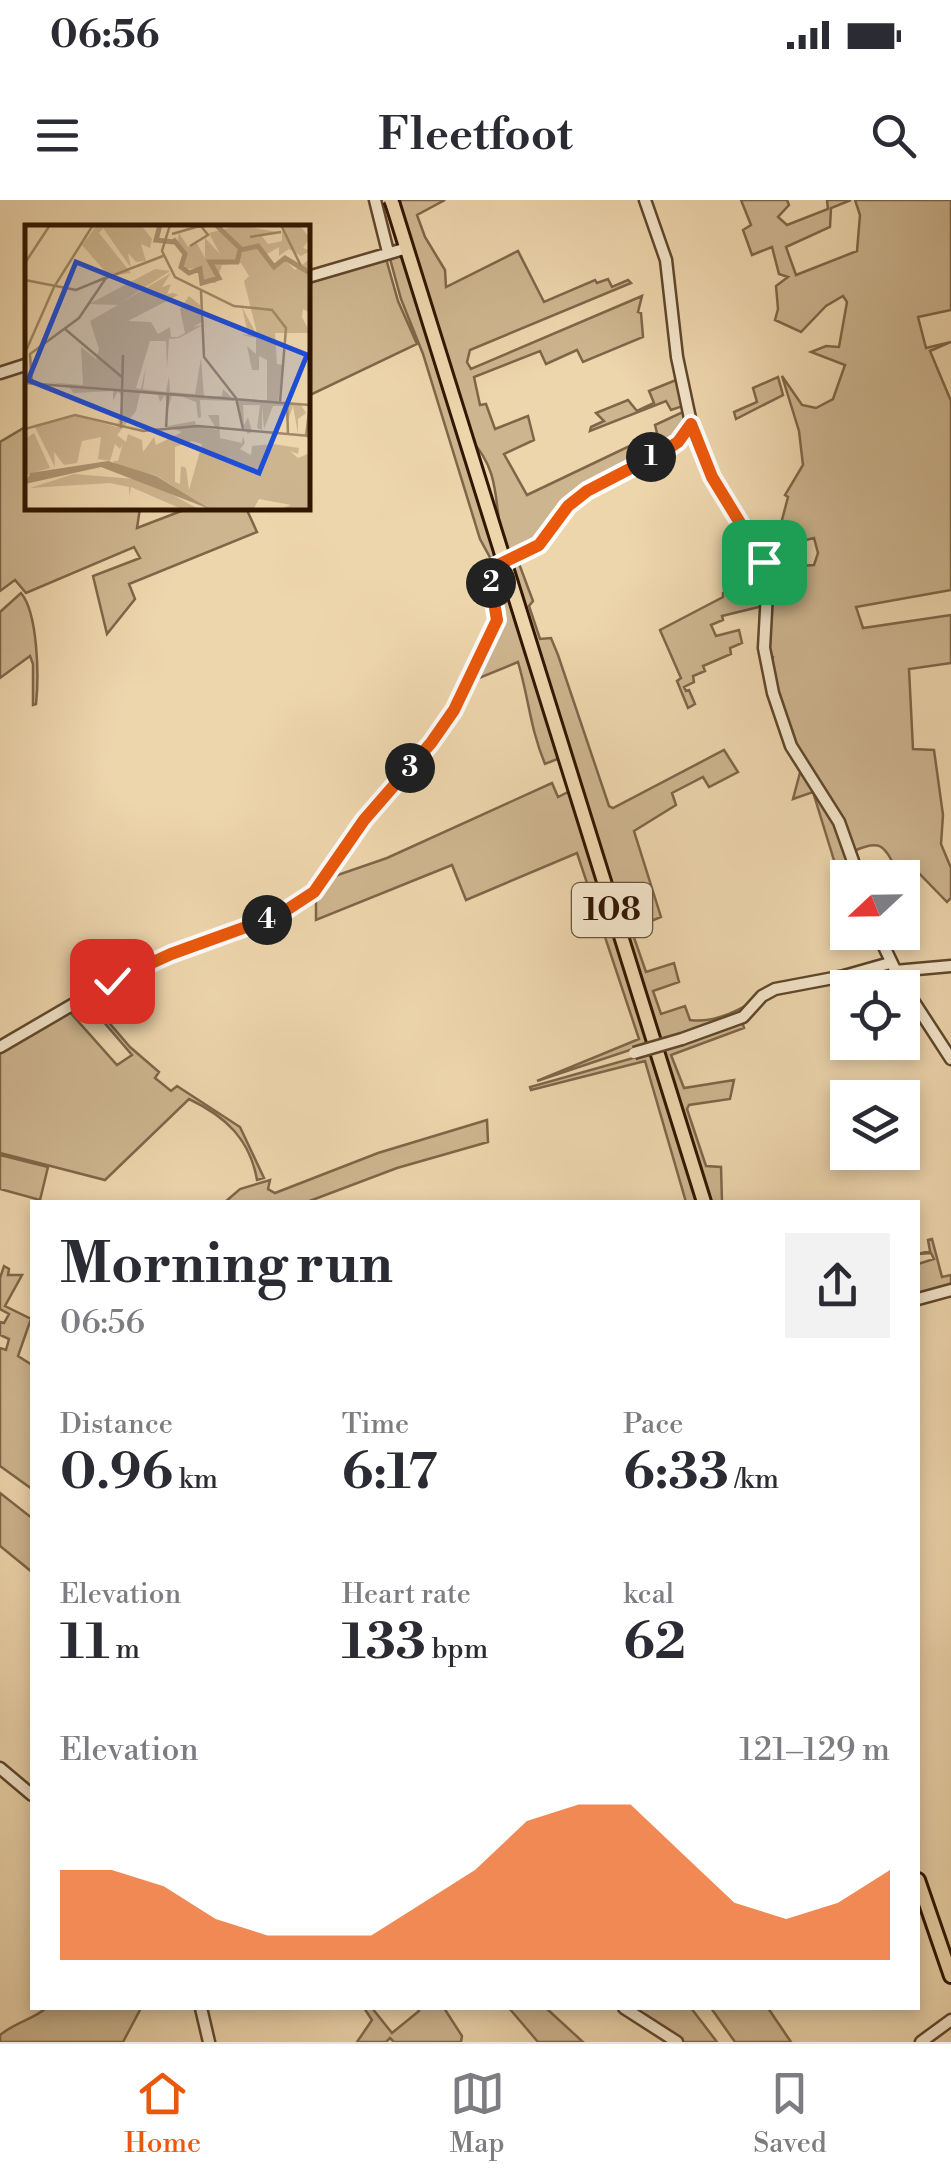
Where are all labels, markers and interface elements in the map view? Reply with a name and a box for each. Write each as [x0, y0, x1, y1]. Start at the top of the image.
text: 06:56 [50, 12, 159, 59]
text: Fleetfoot [378, 107, 573, 164]
icon: menu [30, 108, 85, 163]
icon: search [866, 108, 921, 163]
inset map [25, 225, 310, 510]
pin: 1 [626, 432, 676, 482]
text: 1 [644, 439, 658, 474]
pin [722, 520, 807, 605]
icon: arrive [737, 535, 792, 590]
pin: 2 [466, 558, 516, 608]
text: 2 [482, 565, 500, 600]
pin: 3 [385, 743, 435, 793]
text: 3 [402, 750, 418, 785]
north arrow [830, 860, 920, 950]
map controls [830, 860, 920, 1170]
road number: 108 [572, 883, 652, 937]
pin: 4 [242, 895, 292, 945]
text: 4 [258, 902, 276, 937]
pin [70, 939, 155, 1024]
icon: check [85, 954, 140, 1009]
button: locate [830, 970, 920, 1060]
button: layers [830, 1080, 920, 1170]
text: Morning run [60, 1231, 393, 1300]
button: share [785, 1233, 890, 1338]
text: 06:56 [60, 1303, 145, 1343]
text: Distance [60, 1407, 173, 1442]
text: Time [342, 1407, 409, 1442]
text: Pace [623, 1407, 683, 1442]
text: 0.96 [60, 1442, 173, 1504]
text: 6:17 [342, 1442, 438, 1504]
text: 6:33 [623, 1442, 729, 1504]
text: km [173, 1462, 218, 1497]
text: /km [729, 1462, 779, 1497]
text: Elevation [60, 1577, 181, 1612]
text: Heart rate [342, 1577, 471, 1612]
text: kcal [623, 1577, 674, 1612]
text: 11 [60, 1612, 110, 1674]
text: 133 [342, 1612, 426, 1674]
text: 62 [623, 1612, 686, 1674]
text: m [110, 1632, 140, 1667]
text: bpm [426, 1632, 488, 1667]
text: Elevation [60, 1730, 199, 1770]
text: 121–129 m [739, 1730, 890, 1770]
tab: Home [124, 2066, 201, 2161]
tab: Map [450, 2066, 505, 2161]
tab: Saved [753, 2066, 827, 2161]

